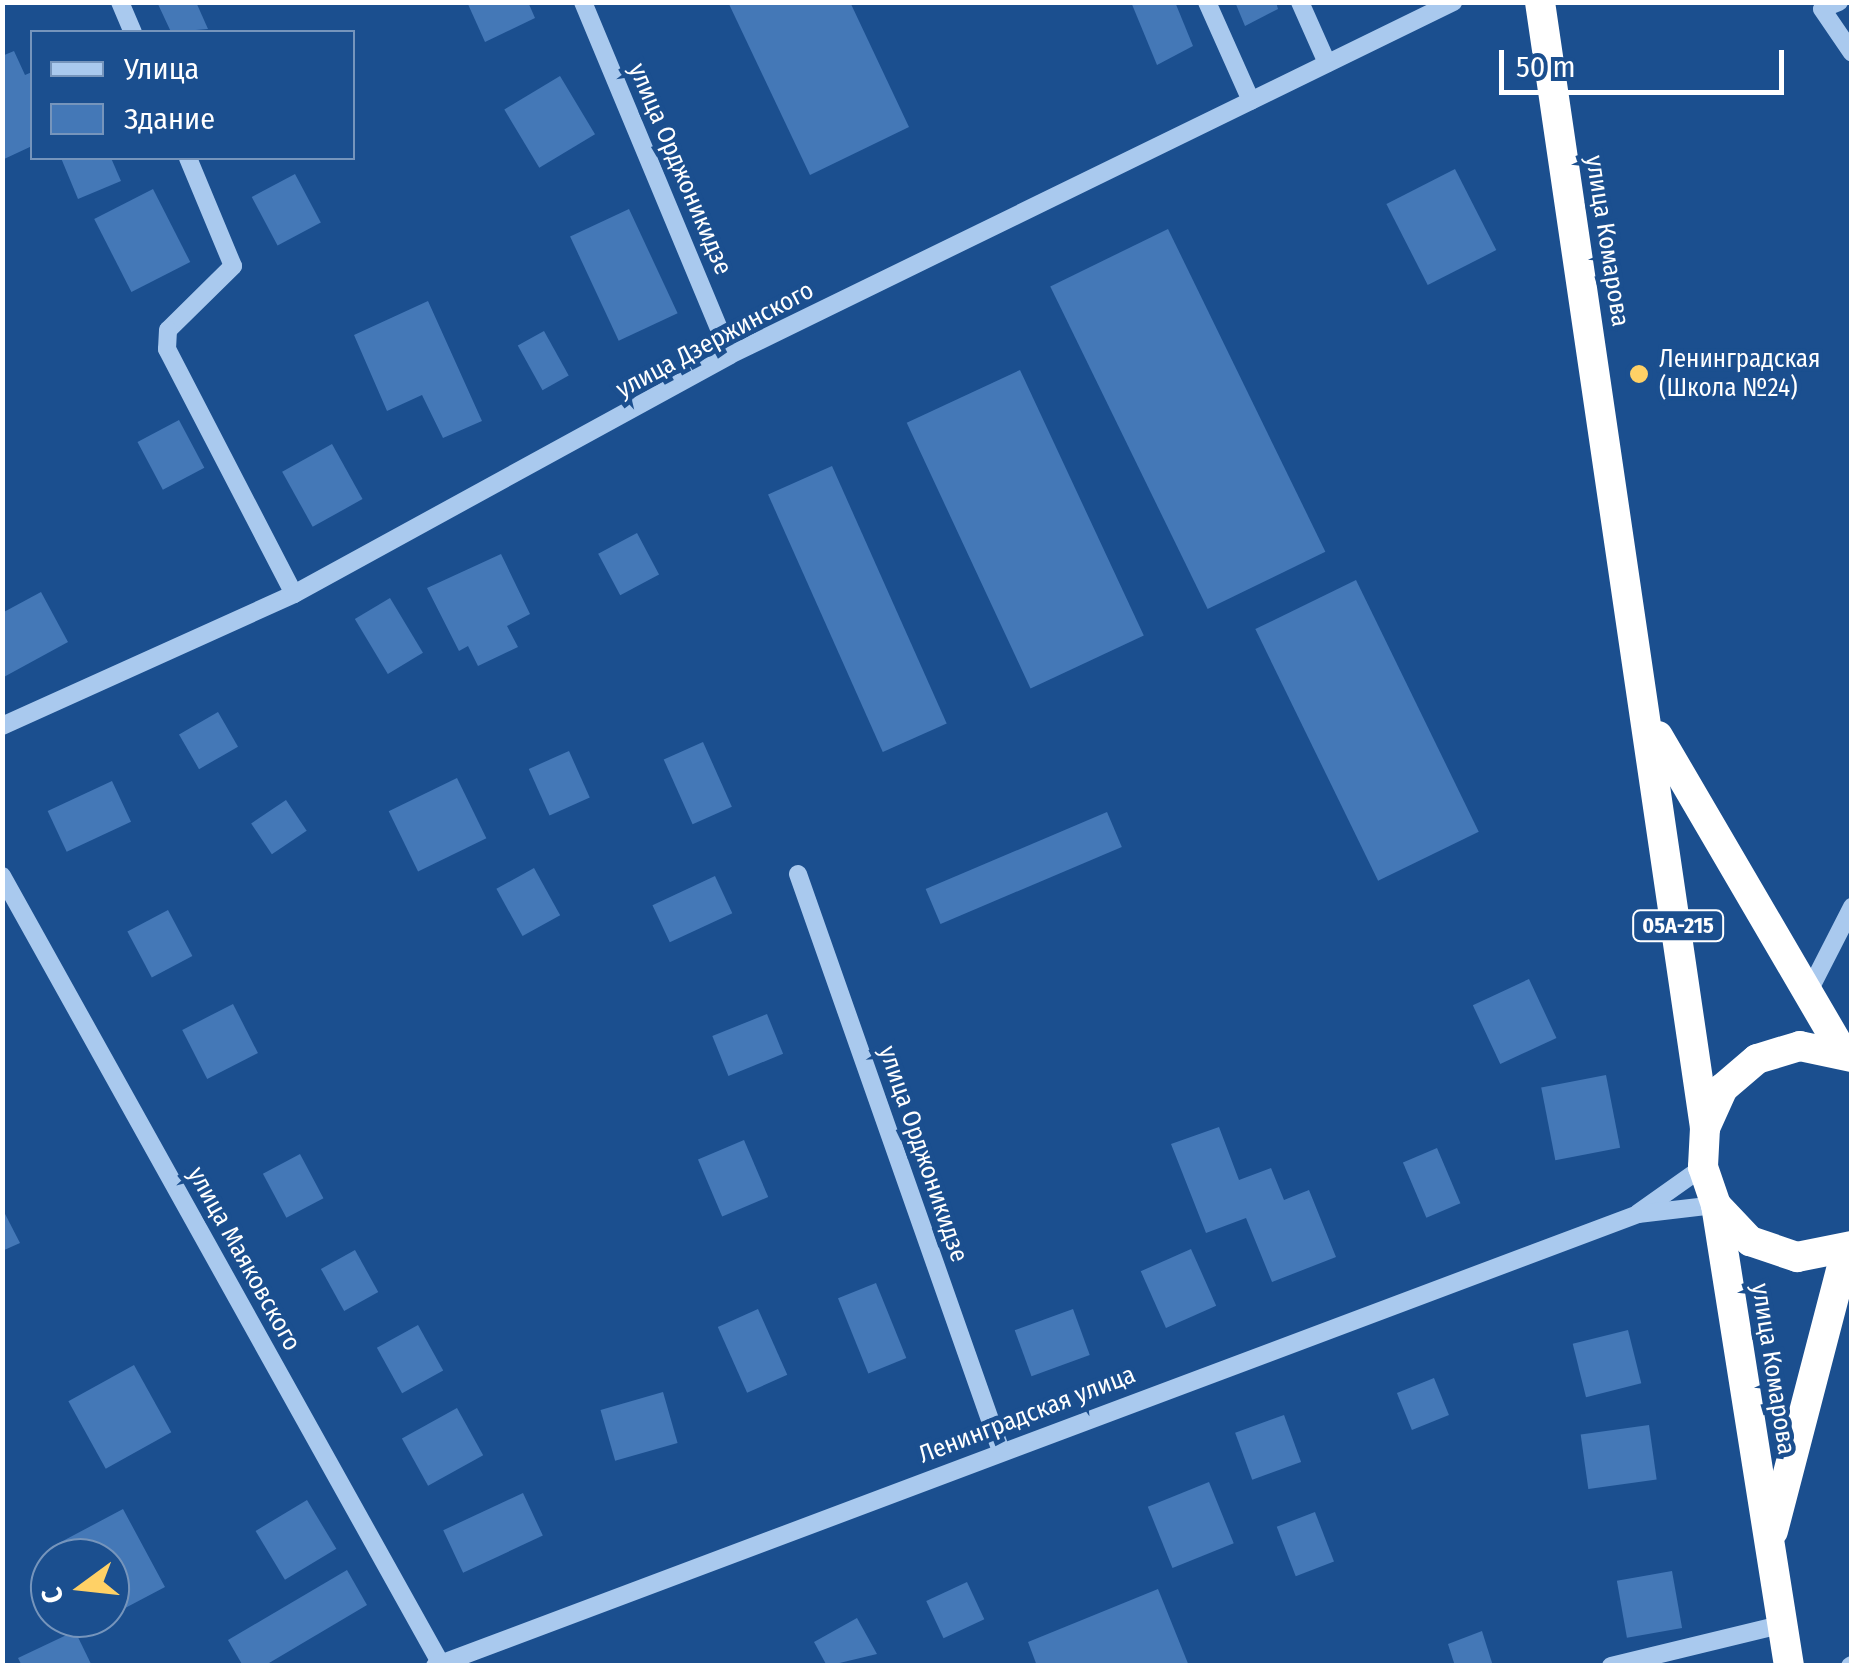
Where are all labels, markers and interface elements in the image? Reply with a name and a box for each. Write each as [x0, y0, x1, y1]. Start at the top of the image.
legend [30, 30, 355, 160]
scale bar [1504, 30, 1789, 92]
text: 50 m [1516, 49, 1576, 85]
text: Улица [124, 51, 199, 87]
street label: улица Орджоникидзе [622, 59, 738, 279]
text: Здание [124, 101, 215, 137]
street label: улица Комарова [1579, 153, 1635, 329]
street label: улица Дзержинского [611, 275, 819, 405]
place label: Ленинградская (Школа №24) [1659, 345, 1820, 404]
marker: Ленинградская (Школа №24) [1628, 363, 1650, 385]
road number: 05А-215 [1630, 909, 1726, 943]
street label: улица Орджоникидзе [872, 1042, 974, 1266]
street label: улица Маяковского [181, 1162, 307, 1356]
street label: улица Комарова [1745, 1281, 1801, 1457]
street label: Ленинградская улица [914, 1360, 1140, 1470]
north arrow [30, 1538, 130, 1638]
text: С [35, 1584, 70, 1607]

